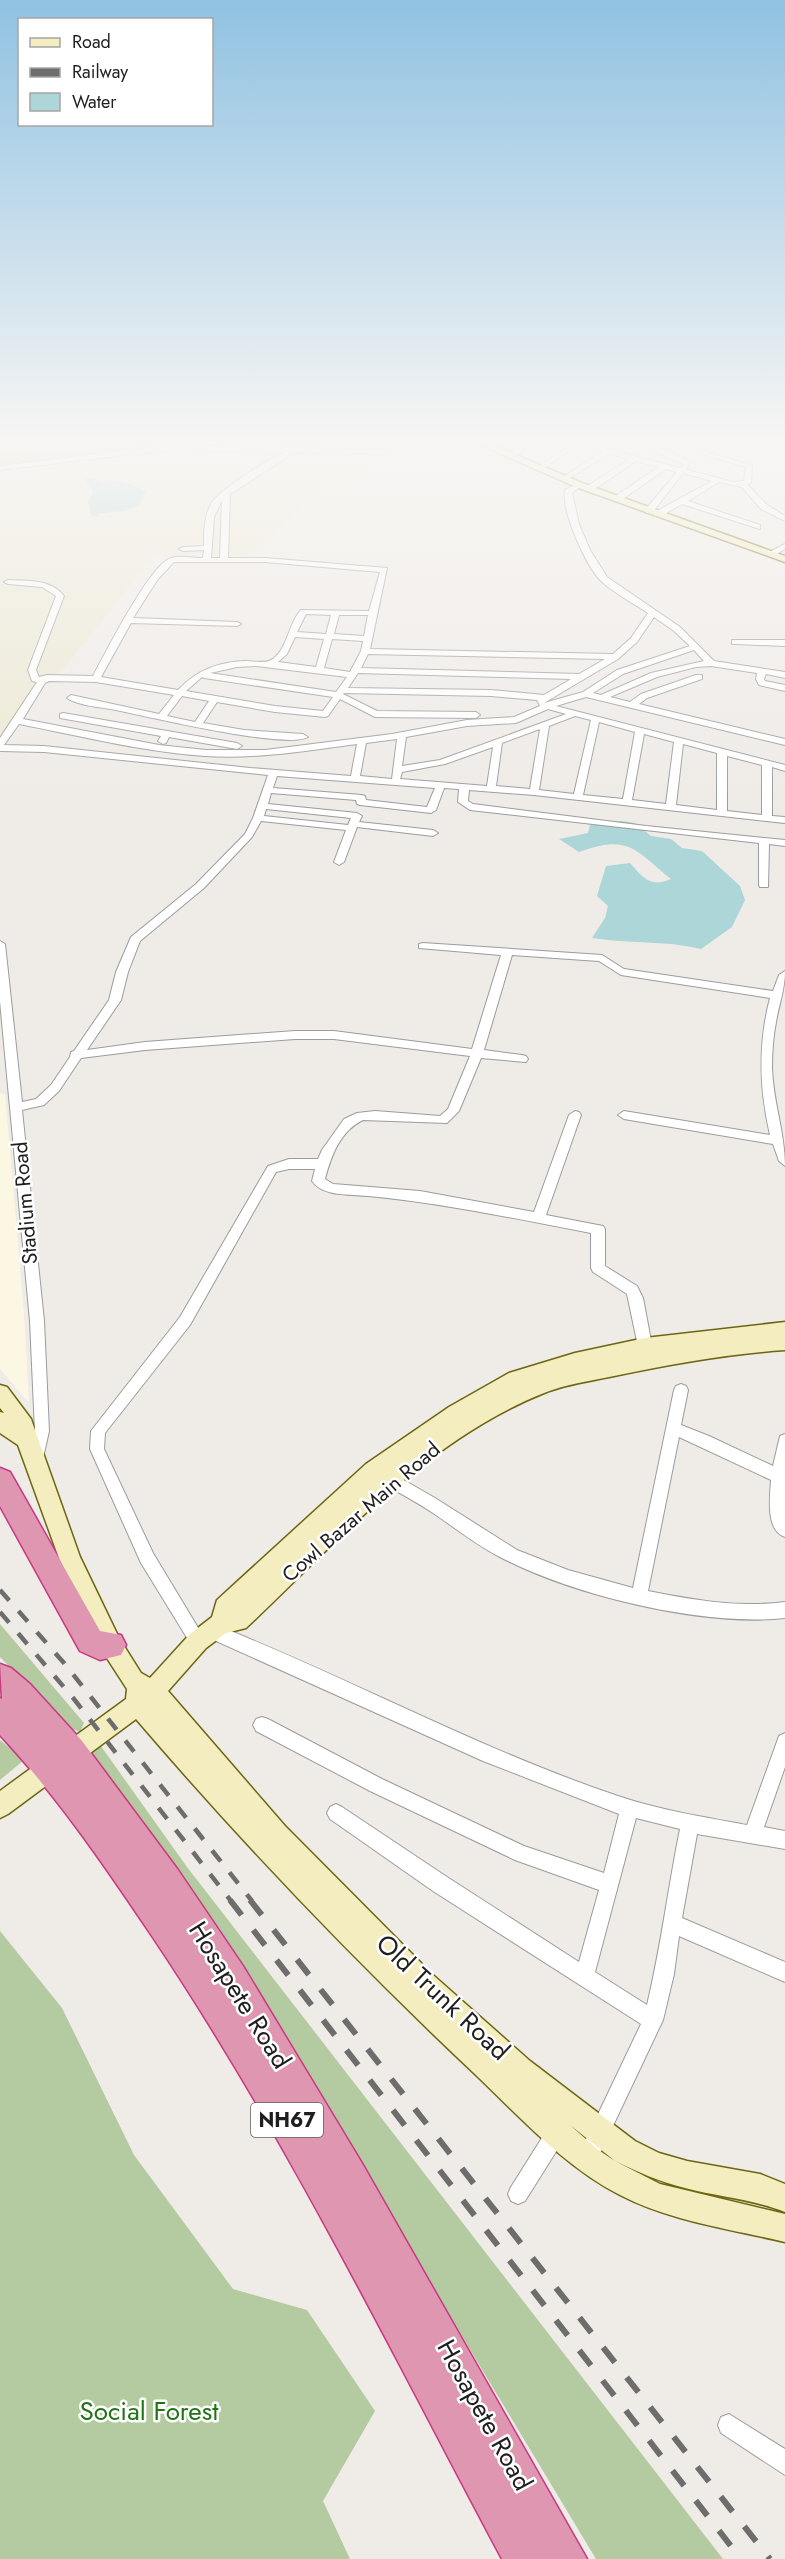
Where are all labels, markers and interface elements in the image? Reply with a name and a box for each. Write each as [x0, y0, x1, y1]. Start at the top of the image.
legend [18, 18, 213, 126]
text: Road [72, 29, 111, 55]
text: Railway [72, 59, 128, 85]
text: Water [72, 89, 117, 115]
street label: Stadium Road [5, 1140, 45, 1266]
street label: Cowl Bazar Main Road [275, 1435, 447, 1589]
street label: Hosapete Road [180, 1914, 300, 2076]
street label: Old Trunk Road [368, 1925, 518, 2069]
road number: NH67 [251, 2103, 323, 2137]
street label: Hosapete Road [428, 2333, 542, 2497]
park label: Social Forest [80, 2392, 219, 2430]

